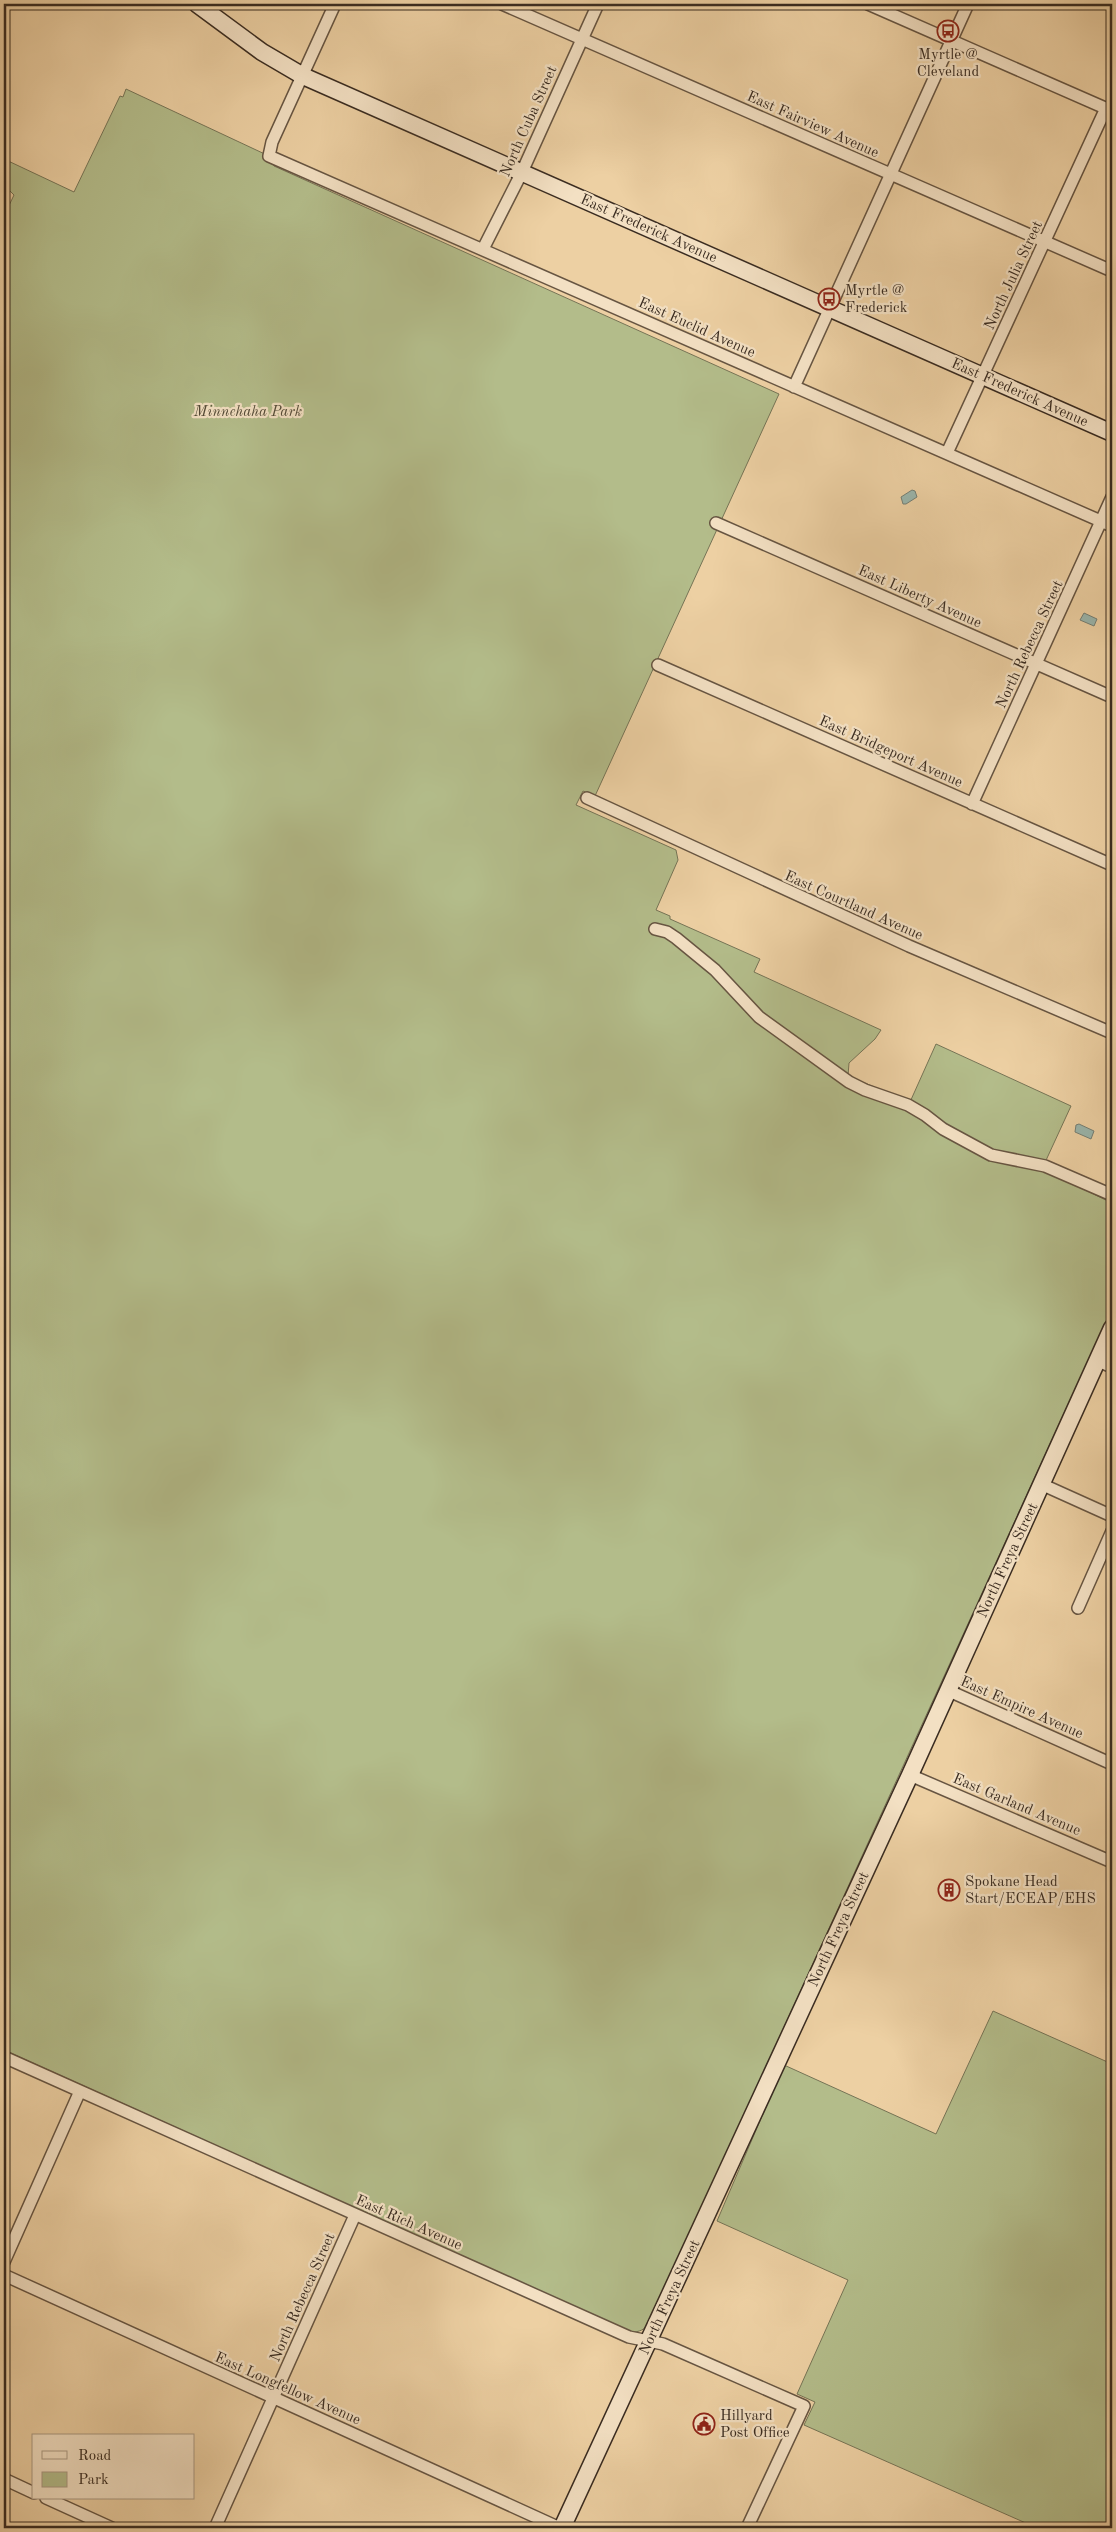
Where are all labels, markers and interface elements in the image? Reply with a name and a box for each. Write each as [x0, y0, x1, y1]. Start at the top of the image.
bus stop icon: Myrtle @ Cleveland [936, 19, 960, 43]
place label: Myrtle @ Cleveland [917, 48, 979, 80]
street label: North Cuba Street [498, 64, 561, 179]
street label: East Fairview Avenue [744, 89, 881, 161]
street label: East Frederick Avenue [578, 192, 719, 266]
street label: North Julia Street [983, 219, 1046, 332]
place label: Myrtle @ Frederick [845, 284, 908, 316]
bus stop icon: Myrtle @ Frederick [817, 287, 841, 311]
street label: East Euclid Avenue [636, 296, 757, 361]
street label: East Frederick Avenue [949, 356, 1090, 430]
park label: Minnehaha Park [193, 405, 302, 420]
street label: East Liberty Avenue [855, 563, 984, 631]
street label: North Rebecca Street [994, 578, 1067, 711]
street label: East Bridgeport Avenue [816, 714, 965, 791]
street label: East Courtland Avenue [782, 869, 925, 944]
street label: North Freya Street [975, 1501, 1042, 1620]
street label: East Empire Avenue [958, 1675, 1085, 1742]
street label: East Garland Avenue [950, 1772, 1083, 1839]
street label: North Freya Street [806, 1870, 873, 1989]
place label: Spokane Head Start/ECEAP/EHS [965, 1875, 1096, 1907]
building icon: Spokane Head Start/ECEAP/EHS [937, 1878, 961, 1902]
street label: East Rich Avenue [353, 2193, 464, 2254]
street label: North Rebecca Street [268, 2231, 339, 2364]
street label: North Freya Street [637, 2238, 704, 2357]
street label: East Longfellow Avenue [212, 2350, 363, 2428]
place label: Hillyard Post Office [720, 2409, 790, 2441]
public building icon: Hillyard Post Office [692, 2412, 716, 2436]
legend [32, 2434, 195, 2500]
text: Road [78, 2449, 112, 2464]
text: Park [78, 2473, 109, 2488]

